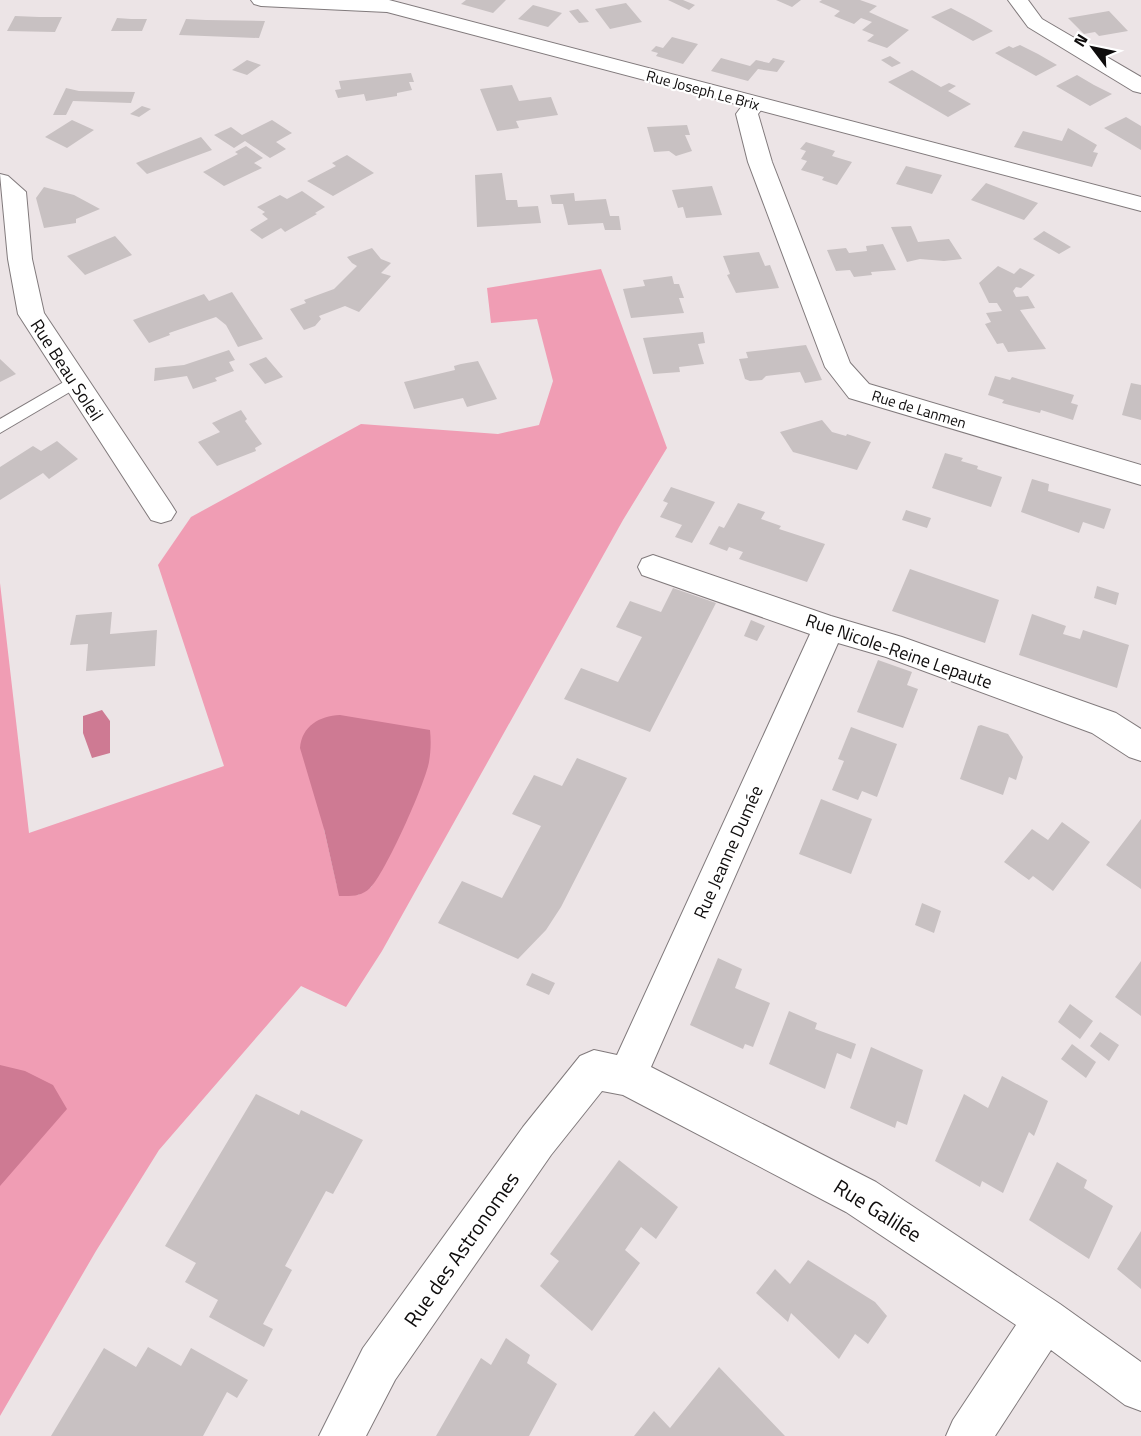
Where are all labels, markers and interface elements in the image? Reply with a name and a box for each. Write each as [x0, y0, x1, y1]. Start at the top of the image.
north arrow [1063, 18, 1123, 78]
text: N [1067, 29, 1093, 51]
street label: Rue Joseph Le Brix [644, 64, 762, 116]
street label: Rue Beau Soleil [24, 314, 110, 426]
street label: Rue de Lanmen [869, 384, 969, 434]
street label: Rue Nicole-Reine Lepaute [802, 606, 996, 696]
street label: Rue Jeanne Dumée [686, 781, 770, 923]
street label: Rue des Astronomes [395, 1165, 527, 1333]
street label: Rue Galilée [828, 1170, 928, 1250]

